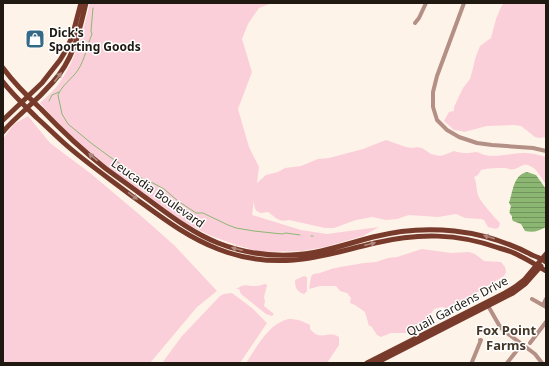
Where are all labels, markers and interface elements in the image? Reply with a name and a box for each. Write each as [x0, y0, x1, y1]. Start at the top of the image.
place label: Dick's Sporting Goods [49, 24, 141, 55]
shop icon: Dick's Sporting Goods [24, 28, 46, 50]
one-way arrow [53, 71, 62, 82]
one-way arrow [88, 153, 98, 162]
street label: Leucadia Boulevard [108, 154, 208, 232]
one-way arrow [127, 191, 138, 200]
one-way arrow [482, 234, 494, 240]
one-way arrow [364, 241, 376, 247]
one-way arrow [231, 245, 243, 251]
street label: Quail Gardens Drive [403, 272, 511, 340]
district label: Fox Point Farms [476, 321, 536, 354]

